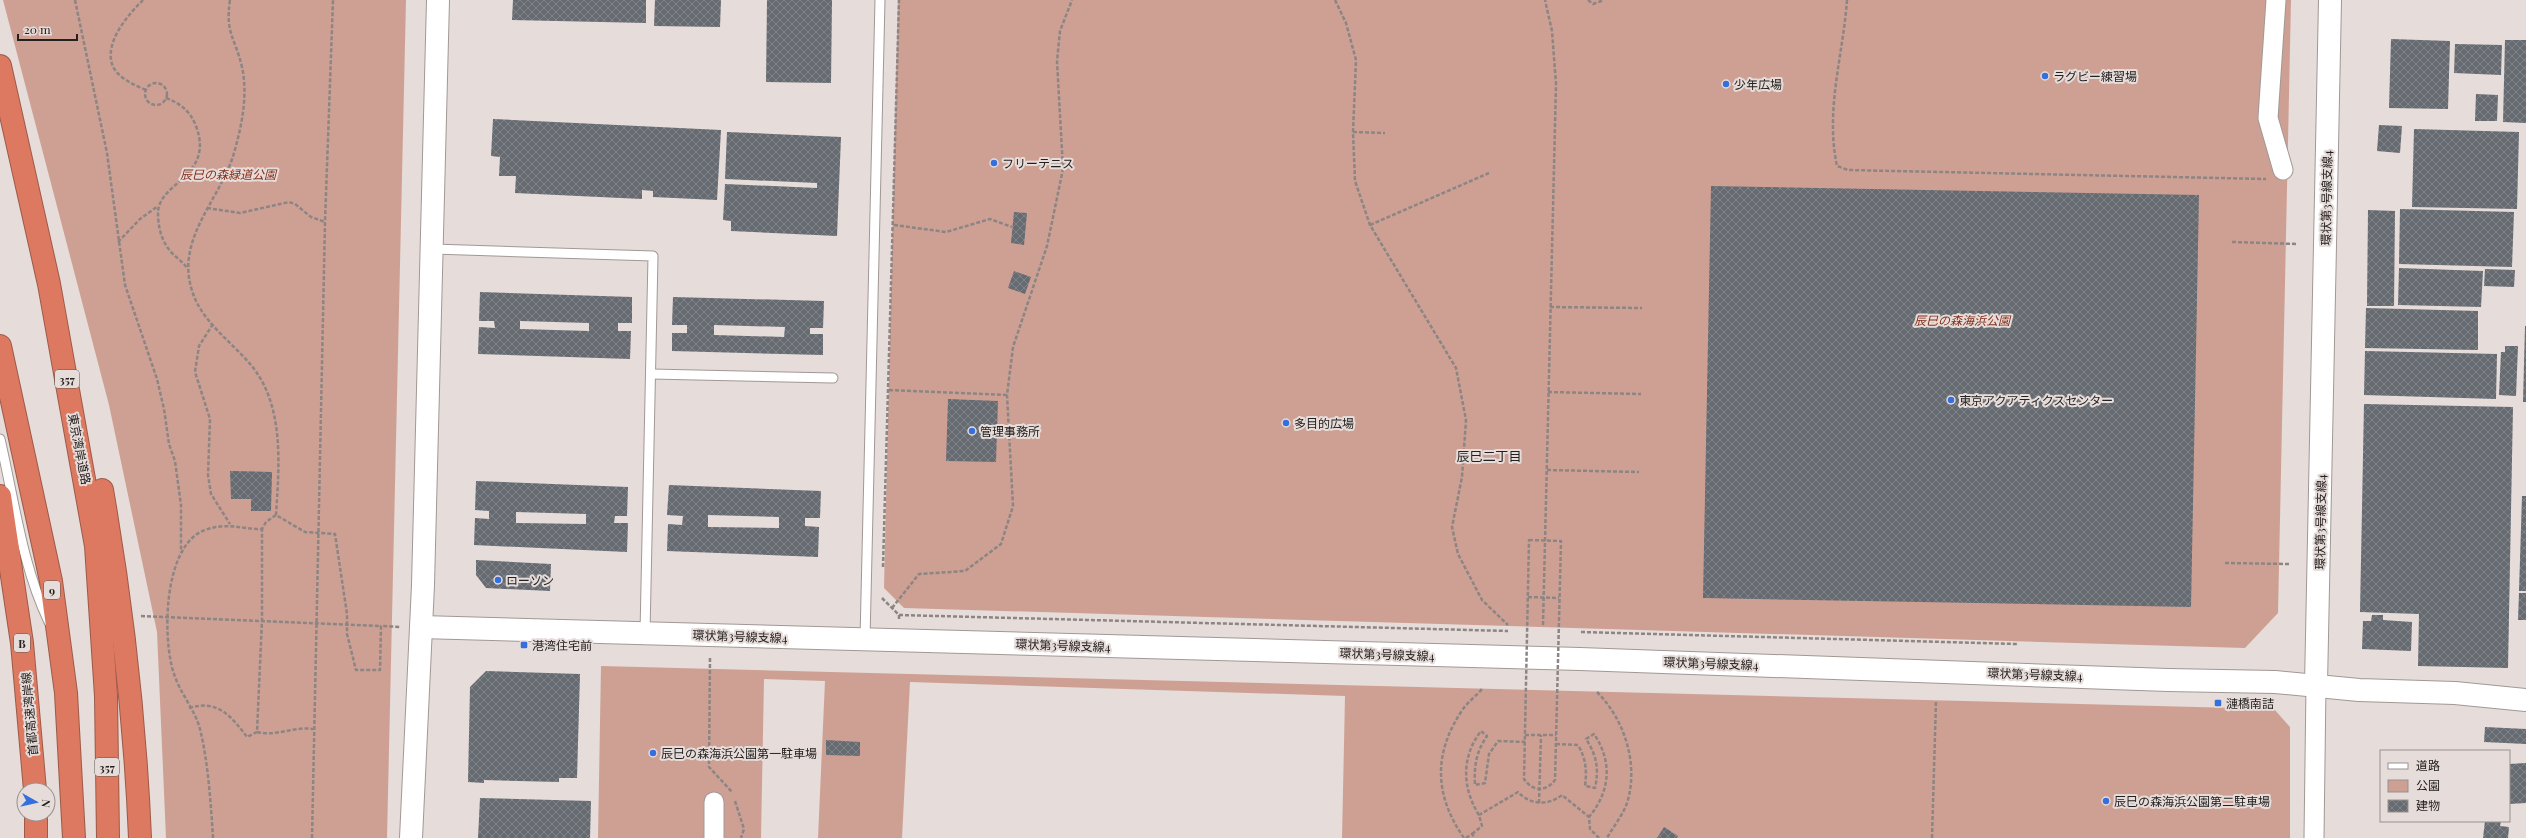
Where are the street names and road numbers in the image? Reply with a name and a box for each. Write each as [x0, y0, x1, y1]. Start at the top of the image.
street label: 環状第3号線支線4 [2317, 150, 2335, 246]
road number: 357 [55, 370, 79, 388]
street label: 東京湾岸道路 [65, 412, 95, 486]
street label: 環状第3号線支線4 [2311, 474, 2329, 570]
road number: 9 [44, 581, 60, 599]
street label: 環状第3号線支線4 [692, 626, 788, 646]
road number: B [14, 634, 30, 652]
street label: 環状第3号線支線4 [1015, 635, 1111, 655]
street label: 環状第3号線支線4 [1339, 644, 1435, 664]
street label: 環状第3号線支線4 [1663, 653, 1759, 673]
street label: 環状第3号線支線4 [1987, 664, 2083, 684]
street label: 首都高速湾岸線 [17, 671, 41, 757]
road number: 357 [95, 758, 119, 776]

